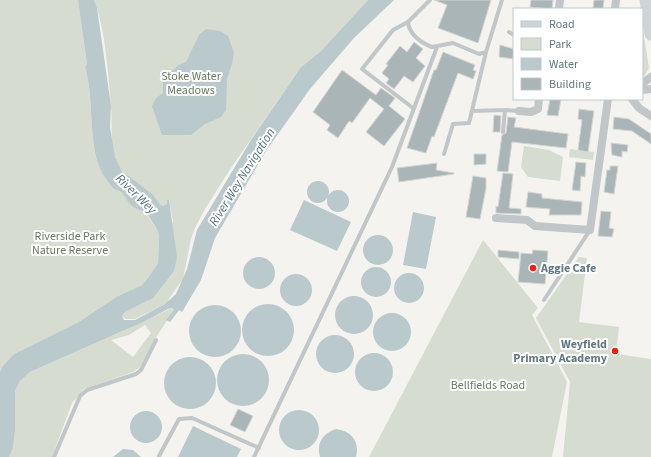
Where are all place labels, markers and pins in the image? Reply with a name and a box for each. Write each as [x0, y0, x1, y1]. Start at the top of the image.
place label: Aggie Cafe [540, 260, 596, 277]
marker: Aggie Cafe [528, 263, 538, 273]
place label: Weyfield Primary Academy [513, 336, 608, 367]
marker: Weyfield Primary Academy [610, 346, 620, 356]

